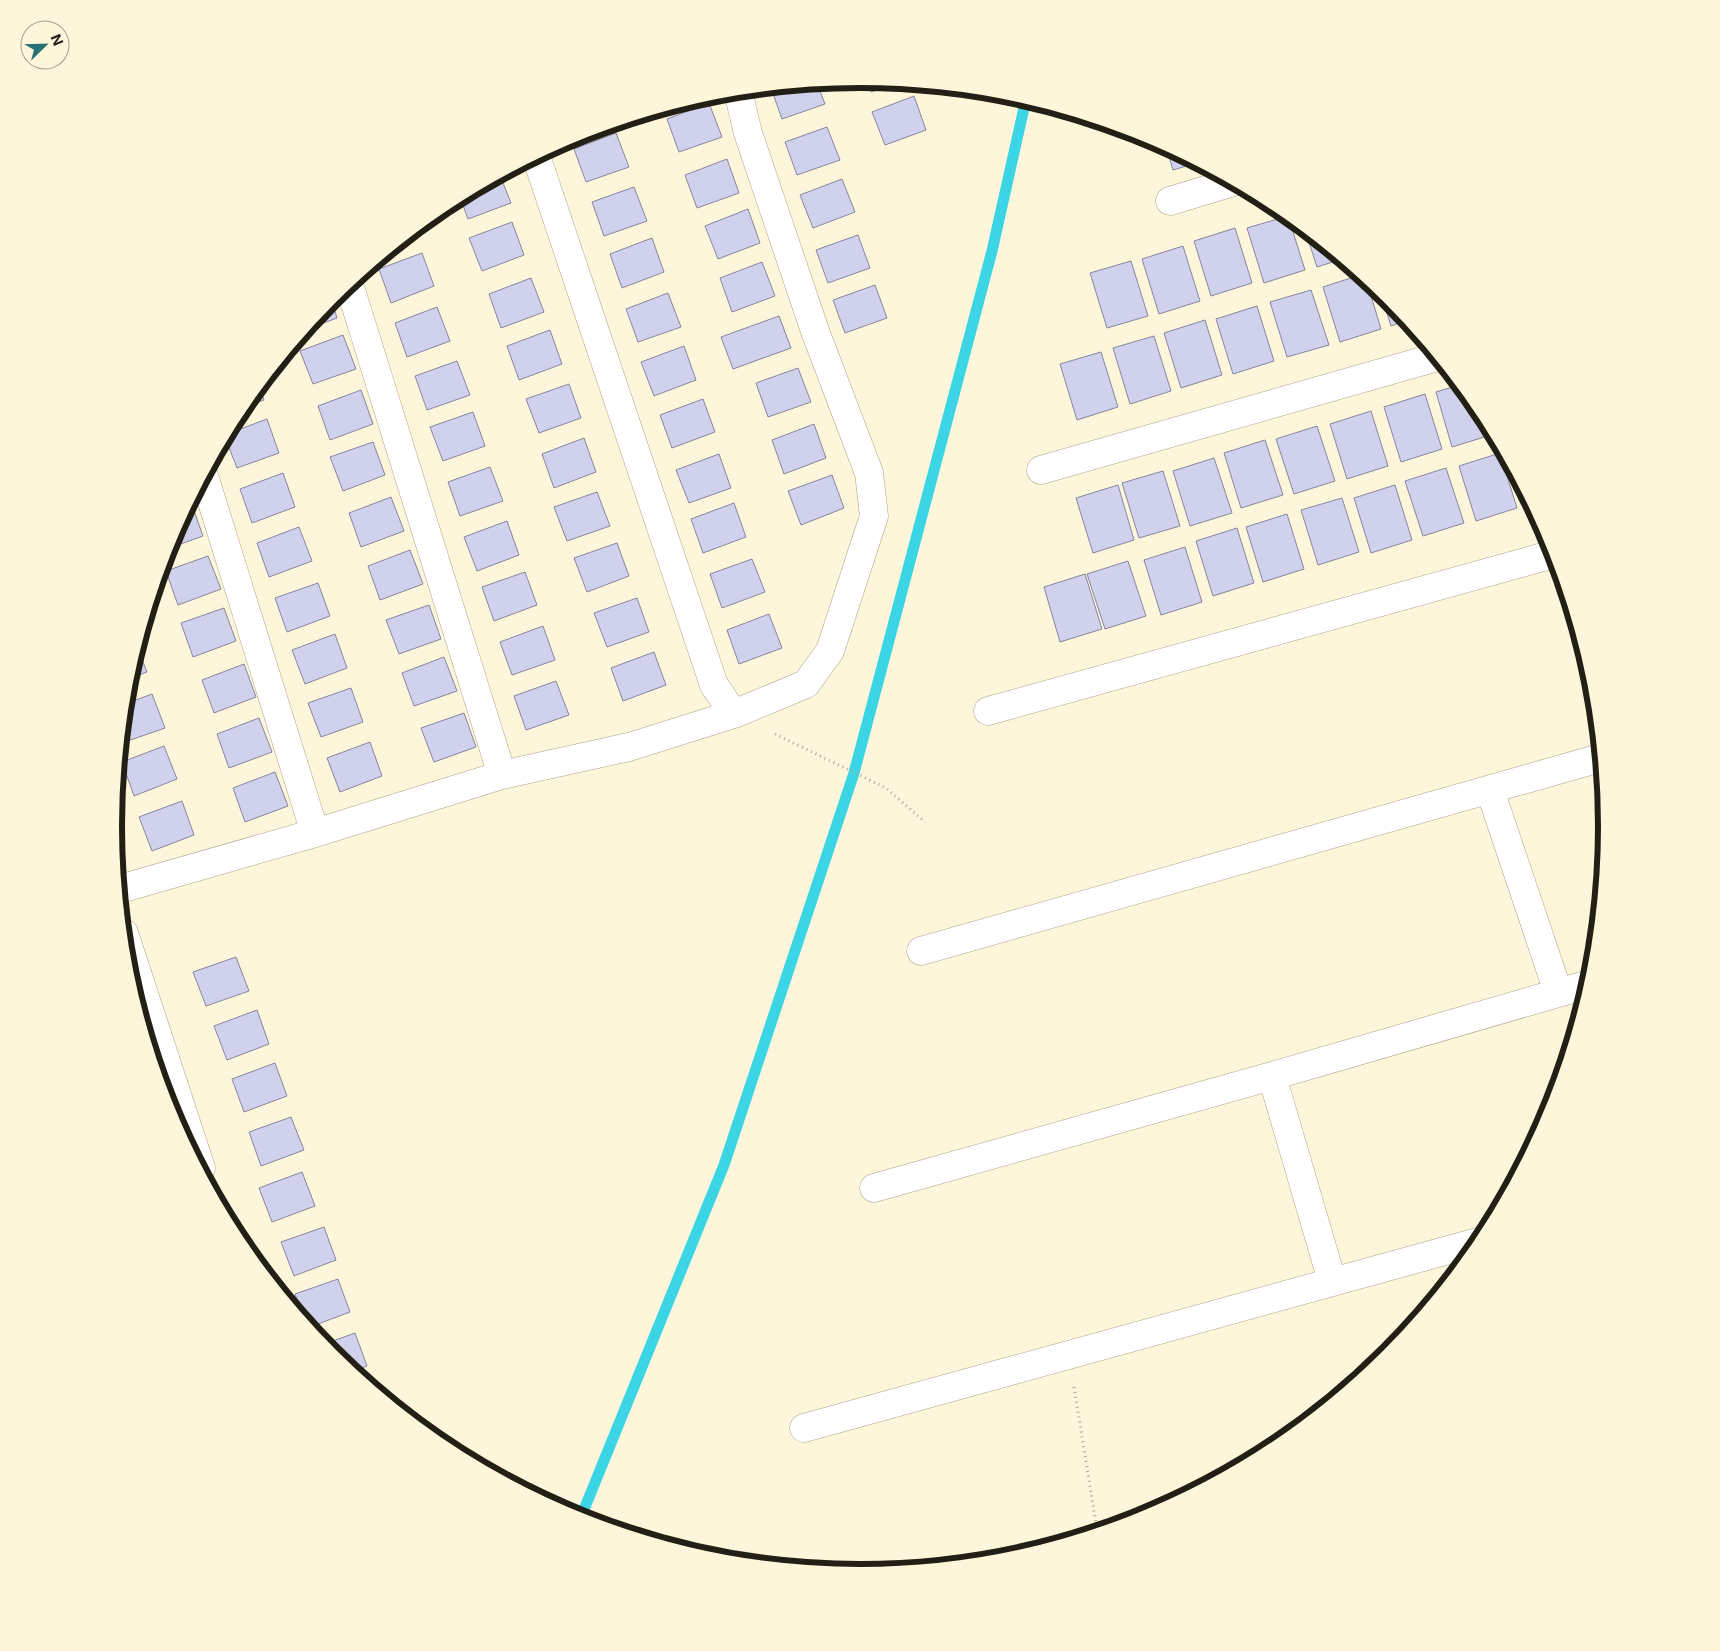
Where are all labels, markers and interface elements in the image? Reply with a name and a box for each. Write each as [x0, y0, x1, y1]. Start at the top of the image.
north arrow [20, 20, 70, 70]
text: N [48, 31, 67, 48]

